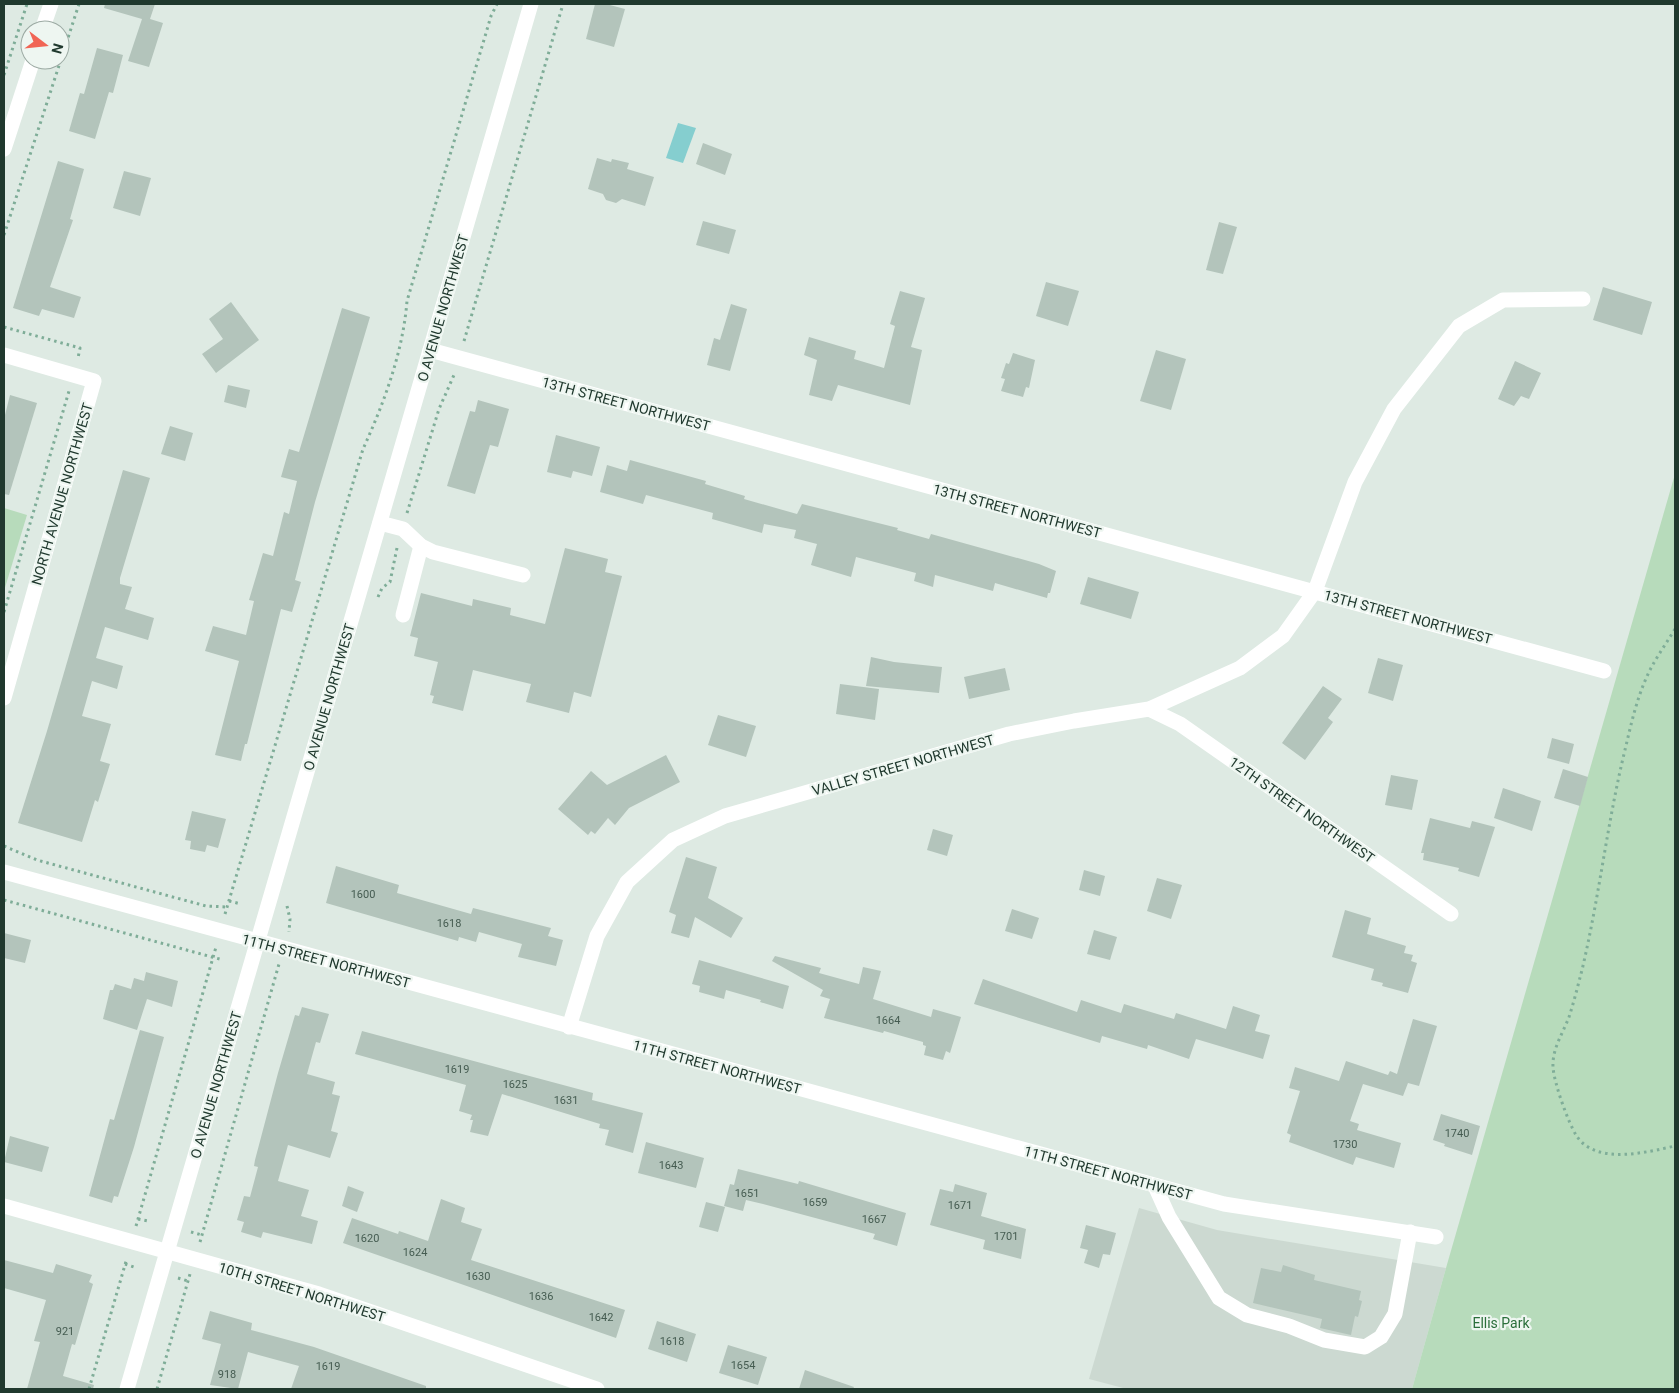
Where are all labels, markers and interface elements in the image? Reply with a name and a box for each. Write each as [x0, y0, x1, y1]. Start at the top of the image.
north arrow [20, 20, 70, 70]
text: N [48, 42, 67, 56]
street label: O AVENUE NORTHWEST [414, 232, 472, 383]
street label: 13TH STREET NORTHWEST [540, 374, 713, 434]
street label: NORTH AVENUE NORTHWEST [28, 401, 96, 587]
street label: 13TH STREET NORTHWEST [931, 481, 1104, 541]
street label: 13TH STREET NORTHWEST [1322, 587, 1495, 647]
street label: O AVENUE NORTHWEST [300, 621, 358, 772]
street label: VALLEY STREET NORTHWEST [810, 731, 996, 799]
street label: 12TH STREET NORTHWEST [1226, 754, 1378, 867]
house number: 1600 [351, 888, 375, 901]
house number: 1618 [437, 917, 461, 930]
street label: 11TH STREET NORTHWEST [240, 931, 413, 991]
street label: O AVENUE NORTHWEST [187, 1009, 245, 1160]
house number: 1664 [876, 1014, 900, 1027]
street label: 11TH STREET NORTHWEST [631, 1037, 804, 1097]
house number: 1619 [445, 1063, 469, 1076]
house number: 1625 [503, 1078, 527, 1091]
house number: 1631 [554, 1094, 578, 1107]
house number: 1740 [1445, 1127, 1469, 1140]
house number: 1730 [1333, 1138, 1357, 1151]
street label: 11TH STREET NORTHWEST [1022, 1143, 1195, 1203]
house number: 1643 [659, 1159, 683, 1172]
house number: 1651 [735, 1187, 759, 1200]
house number: 1659 [803, 1196, 827, 1209]
house number: 1671 [948, 1199, 972, 1212]
house number: 1667 [862, 1213, 886, 1226]
house number: 1701 [994, 1230, 1018, 1243]
house number: 1620 [355, 1232, 379, 1245]
house number: 1624 [403, 1246, 427, 1259]
street label: 10TH STREET NORTHWEST [217, 1259, 388, 1325]
house number: 1630 [466, 1270, 490, 1283]
house number: 1636 [529, 1290, 553, 1303]
house number: 1642 [589, 1311, 613, 1324]
park label: Ellis Park [1472, 1315, 1530, 1331]
house number: 921 [56, 1325, 74, 1338]
house number: 1618 [660, 1335, 684, 1348]
house number: 1654 [731, 1359, 755, 1372]
house number: 1619 [316, 1360, 340, 1373]
house number: 918 [218, 1368, 236, 1381]

